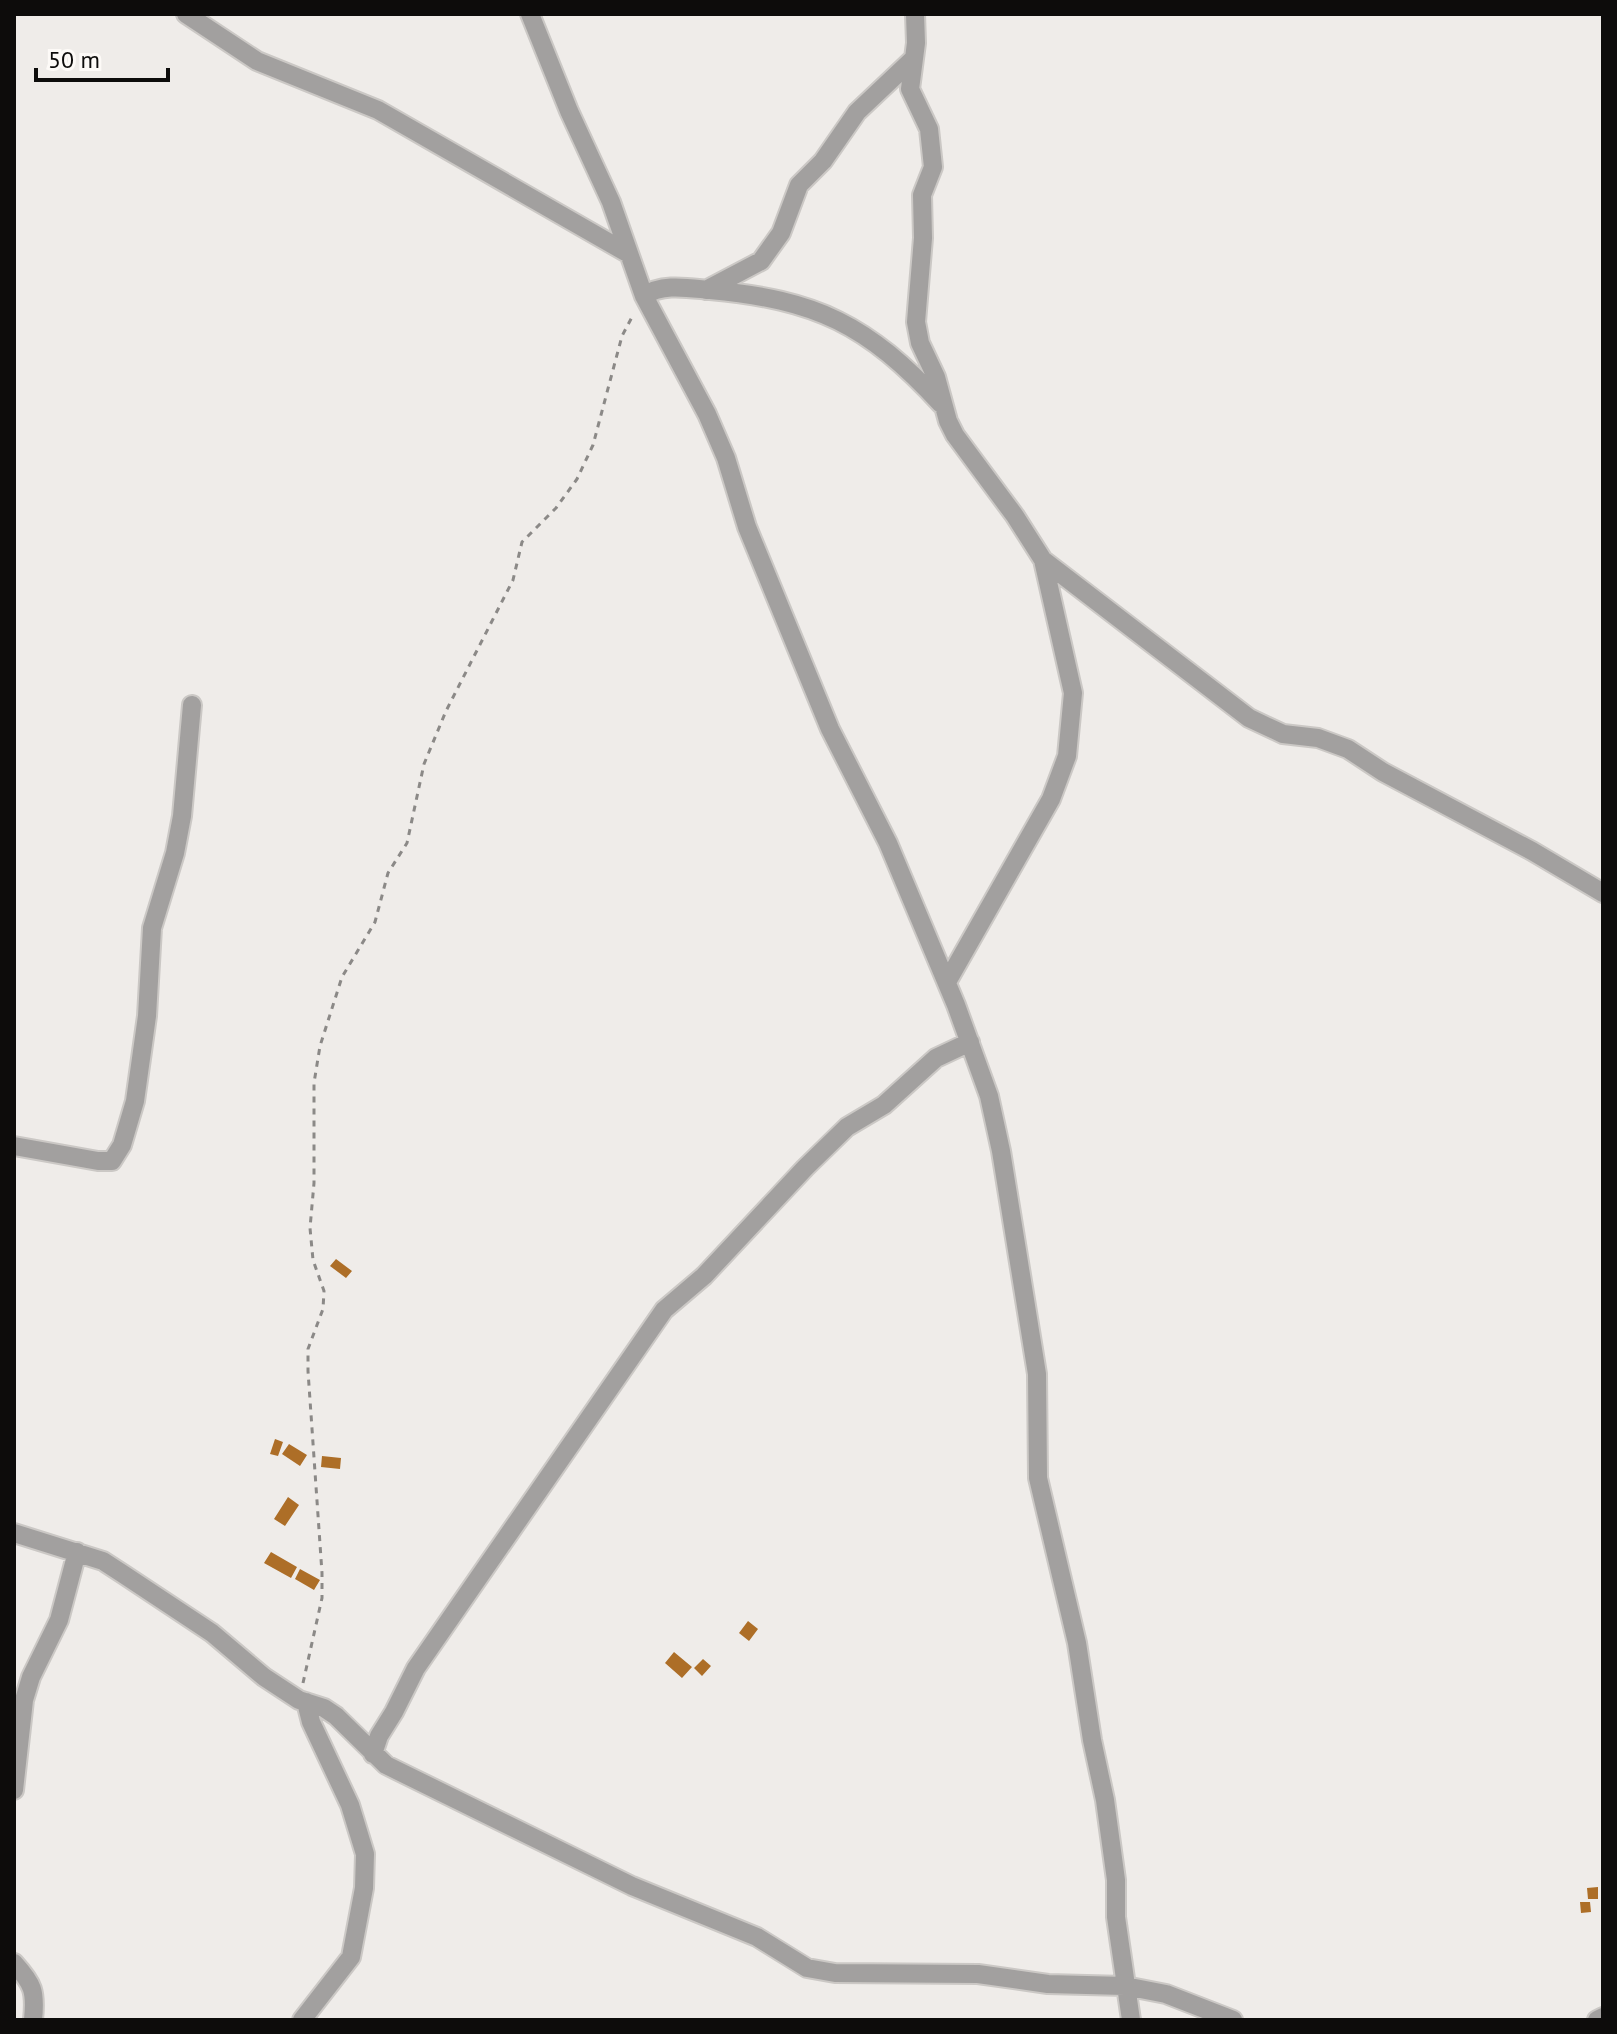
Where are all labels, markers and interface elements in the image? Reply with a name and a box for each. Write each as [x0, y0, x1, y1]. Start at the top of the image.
scale bar [36, 32, 168, 82]
text: 50 m [48, 44, 100, 75]

